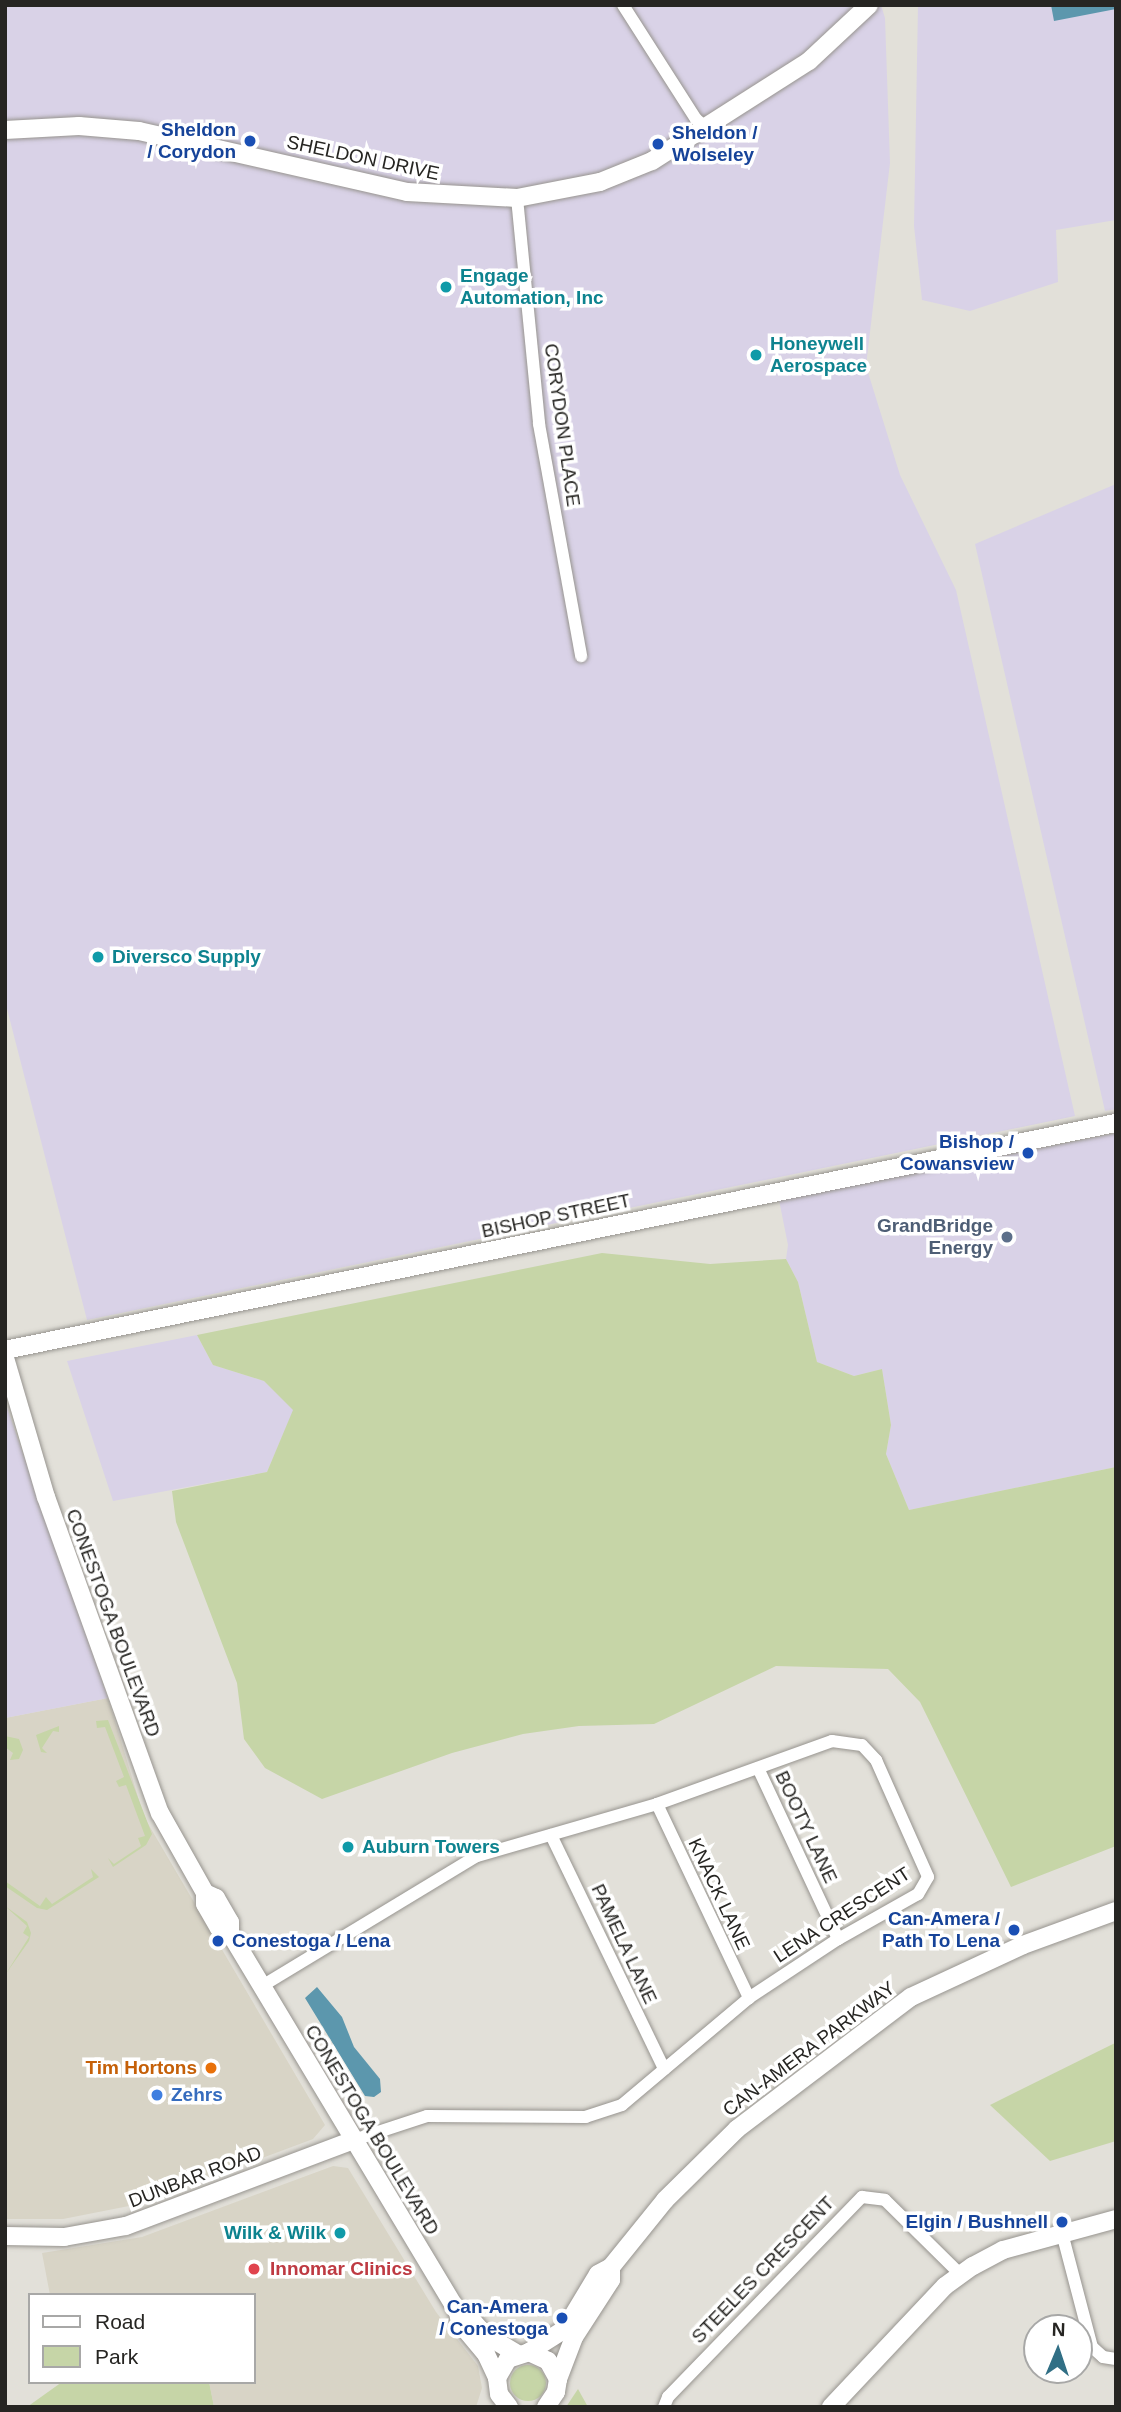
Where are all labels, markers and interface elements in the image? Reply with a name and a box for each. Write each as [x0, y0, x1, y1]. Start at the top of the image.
place label: Sheldon / Corydon [147, 119, 236, 163]
place label: Sheldon / Wolseley [672, 122, 758, 166]
street label: SHELDON DRIVE [285, 131, 441, 185]
marker: Sheldon / Corydon [242, 133, 258, 149]
marker: Sheldon / Wolseley [650, 136, 666, 152]
place label: Engage Automation, Inc [460, 265, 604, 309]
marker: Engage Automation, Inc [438, 279, 454, 295]
place label: Honeywell Aerospace [770, 333, 867, 377]
street label: CORYDON PLACE [539, 342, 585, 508]
marker: Honeywell Aerospace [748, 347, 764, 363]
place label: Diversco Supply [112, 946, 261, 968]
marker: Diversco Supply [90, 949, 106, 965]
place label: Bishop / Cowansview [900, 1131, 1014, 1175]
marker: Bishop / Cowansview [1020, 1145, 1036, 1161]
street label: BISHOP STREET [479, 1189, 633, 1243]
place label: GrandBridge Energy [877, 1215, 993, 1259]
marker: GrandBridge Energy [999, 1229, 1015, 1245]
street label: CONESTOGA BOULEVARD [61, 1505, 165, 1741]
street label: BOOTY LANE [770, 1767, 842, 1887]
street label: KNACK LANE [683, 1835, 755, 1953]
place label: Auburn Towers [362, 1836, 500, 1858]
marker: Auburn Towers [340, 1839, 356, 1855]
street label: LENA CRESCENT [769, 1862, 915, 1968]
street label: PAMELA LANE [586, 1880, 662, 2008]
place label: Can-Amera / Path To Lena [882, 1908, 1000, 1952]
marker: Can-Amera / Path To Lena [1006, 1922, 1022, 1938]
place label: Conestoga / Lena [232, 1930, 390, 1952]
marker: Conestoga / Lena [210, 1933, 226, 1949]
street label: CAN-AMERA PARKWAY [718, 1976, 900, 2122]
street label: CONESTOGA BOULEVARD [300, 2020, 444, 2240]
place label: Tim Hortons [85, 2057, 197, 2079]
marker: Tim Hortons [203, 2060, 219, 2076]
place label: Zehrs [171, 2084, 223, 2106]
marker: Zehrs [149, 2087, 165, 2103]
street label: DUNBAR ROAD [125, 2141, 265, 2213]
street label: STEELES CRESCENT [687, 2192, 839, 2348]
place label: Elgin / Bushnell [905, 2211, 1048, 2233]
marker: Elgin / Bushnell [1054, 2214, 1070, 2230]
place label: Wilk & Wilk [224, 2222, 326, 2244]
marker: Wilk & Wilk [332, 2225, 348, 2241]
place label: Innomar Clinics [270, 2258, 413, 2280]
marker: Innomar Clinics [244, 2259, 264, 2279]
legend [28, 2293, 256, 2384]
place label: Can-Amera / Conestoga [439, 2296, 548, 2340]
text: Road [95, 2310, 145, 2333]
marker: Can-Amera / Conestoga [554, 2310, 570, 2326]
north arrow [1023, 2314, 1093, 2384]
text: N [1051, 2319, 1066, 2340]
text: Park [95, 2345, 138, 2368]

